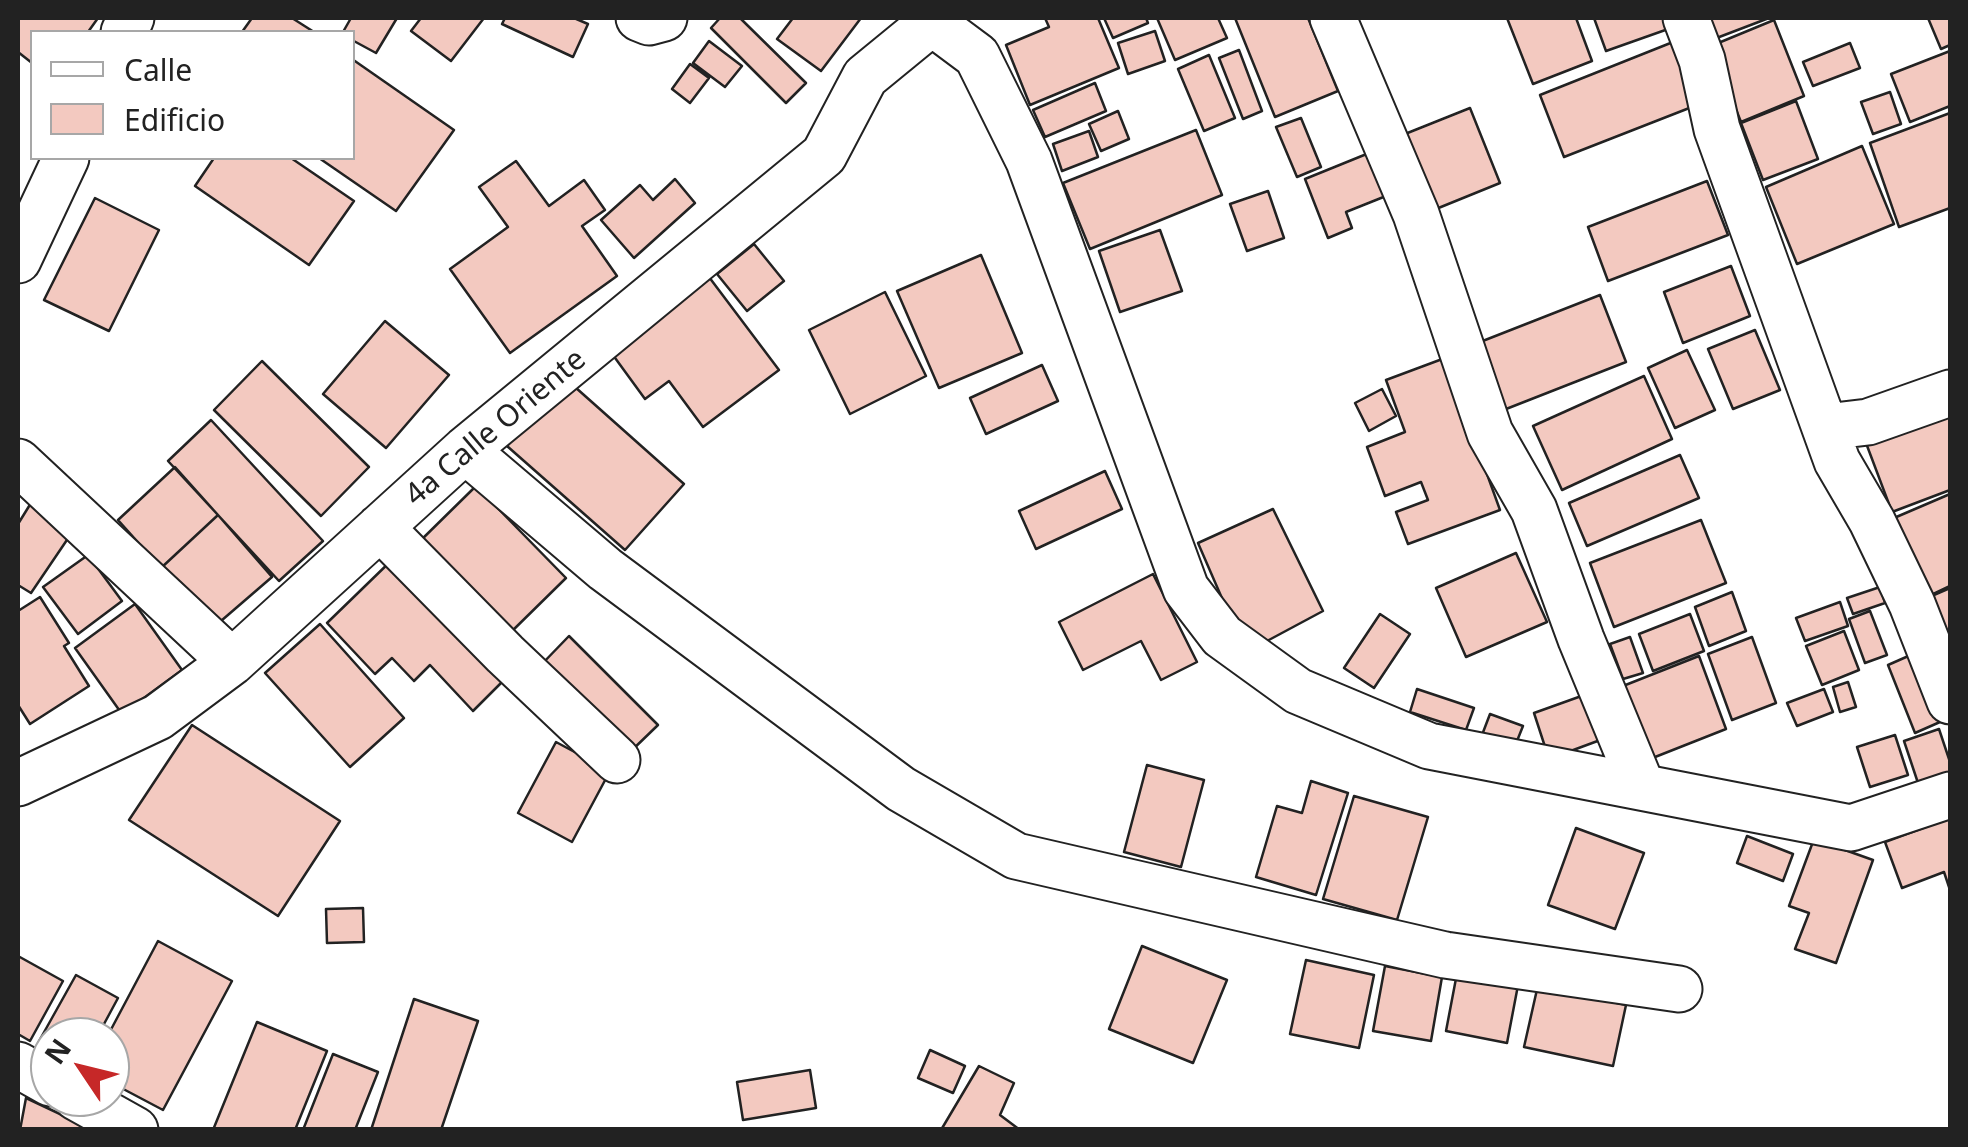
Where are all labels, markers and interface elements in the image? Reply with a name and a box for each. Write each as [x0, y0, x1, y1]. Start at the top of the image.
legend [30, 30, 355, 160]
text: Calle [124, 49, 192, 90]
text: Edificio [124, 99, 225, 140]
street label: 4a Calle Oriente [398, 342, 594, 514]
north arrow [30, 1017, 130, 1117]
text: N [35, 1031, 79, 1071]

